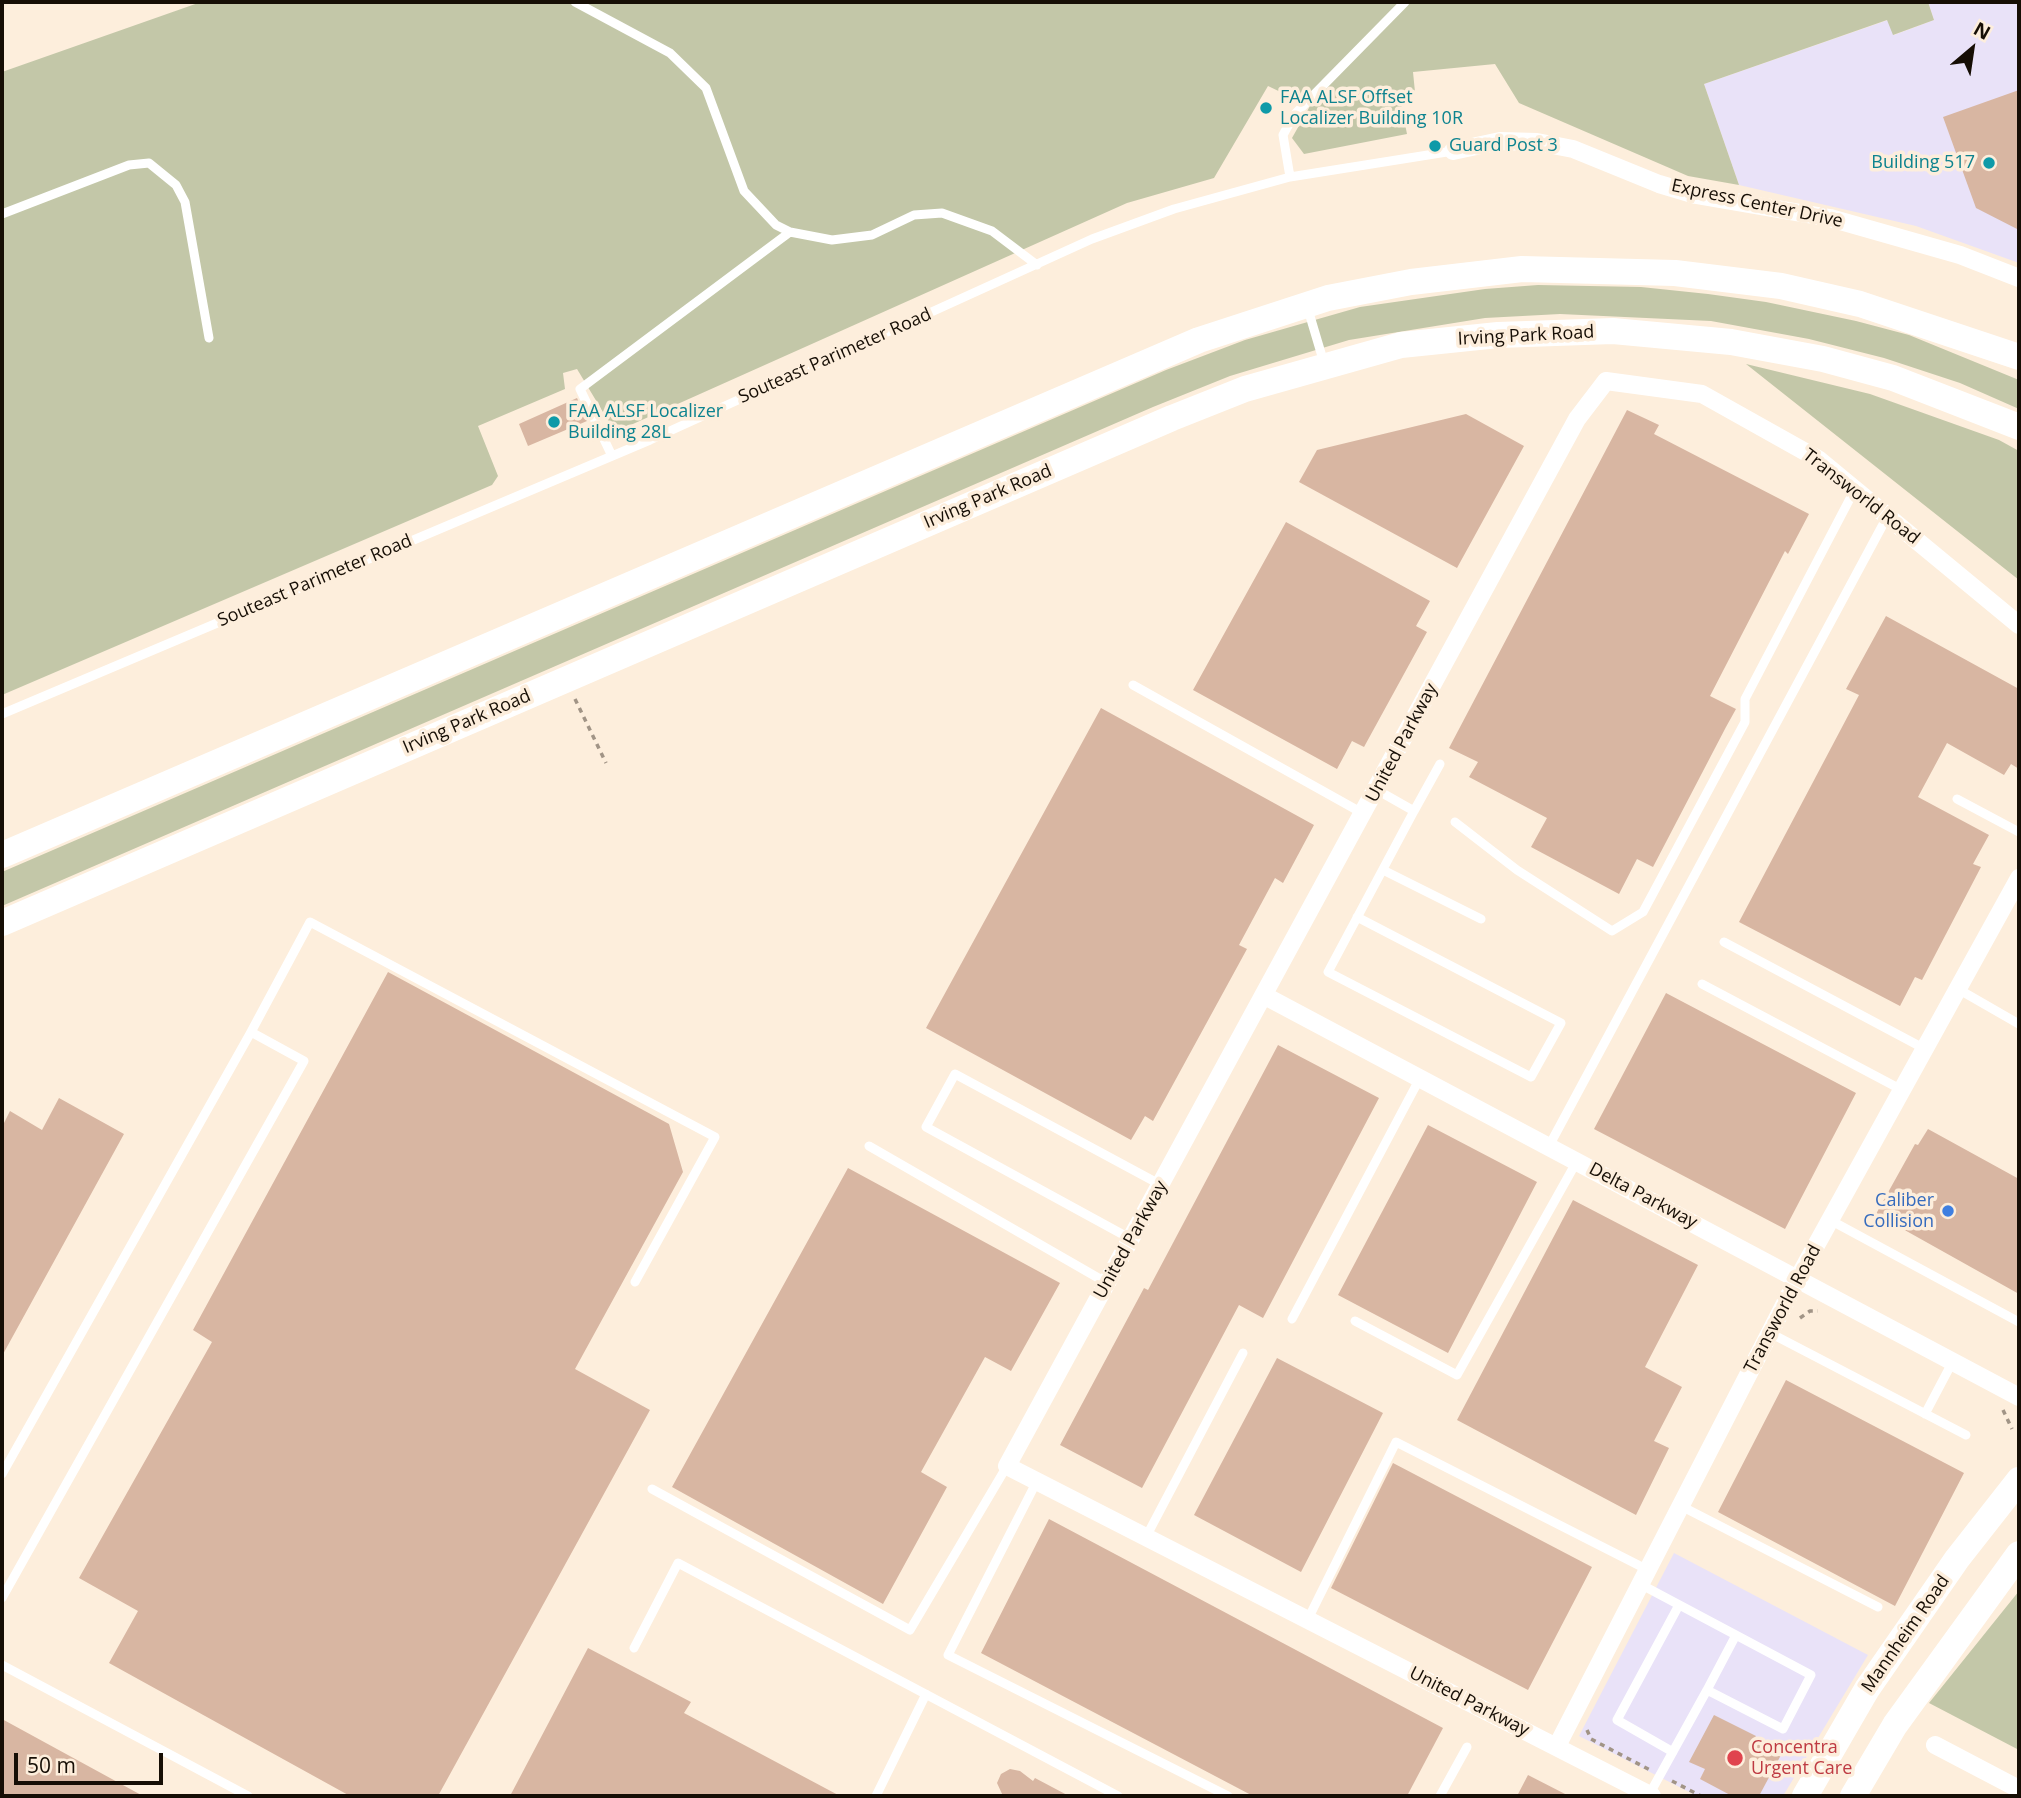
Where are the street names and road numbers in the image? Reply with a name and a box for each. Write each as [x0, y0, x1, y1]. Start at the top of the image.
street label: Express Center Drive [1669, 175, 1845, 233]
street label: Souteast Parimeter Road [735, 304, 935, 408]
street label: Irving Park Road [1457, 322, 1595, 350]
street label: Transworld Road [1798, 445, 1924, 549]
street label: Irving Park Road [921, 460, 1055, 534]
street label: Souteast Parimeter Road [215, 530, 415, 632]
street label: United Parkway [1362, 680, 1442, 806]
street label: Irving Park Road [400, 685, 534, 759]
street label: Delta Parkway [1585, 1158, 1701, 1234]
street label: United Parkway [1090, 1177, 1172, 1303]
street label: Transworld Road [1740, 1241, 1826, 1377]
street label: Mannheim Road [1858, 1571, 1954, 1697]
street label: United Parkway [1406, 1663, 1532, 1741]

